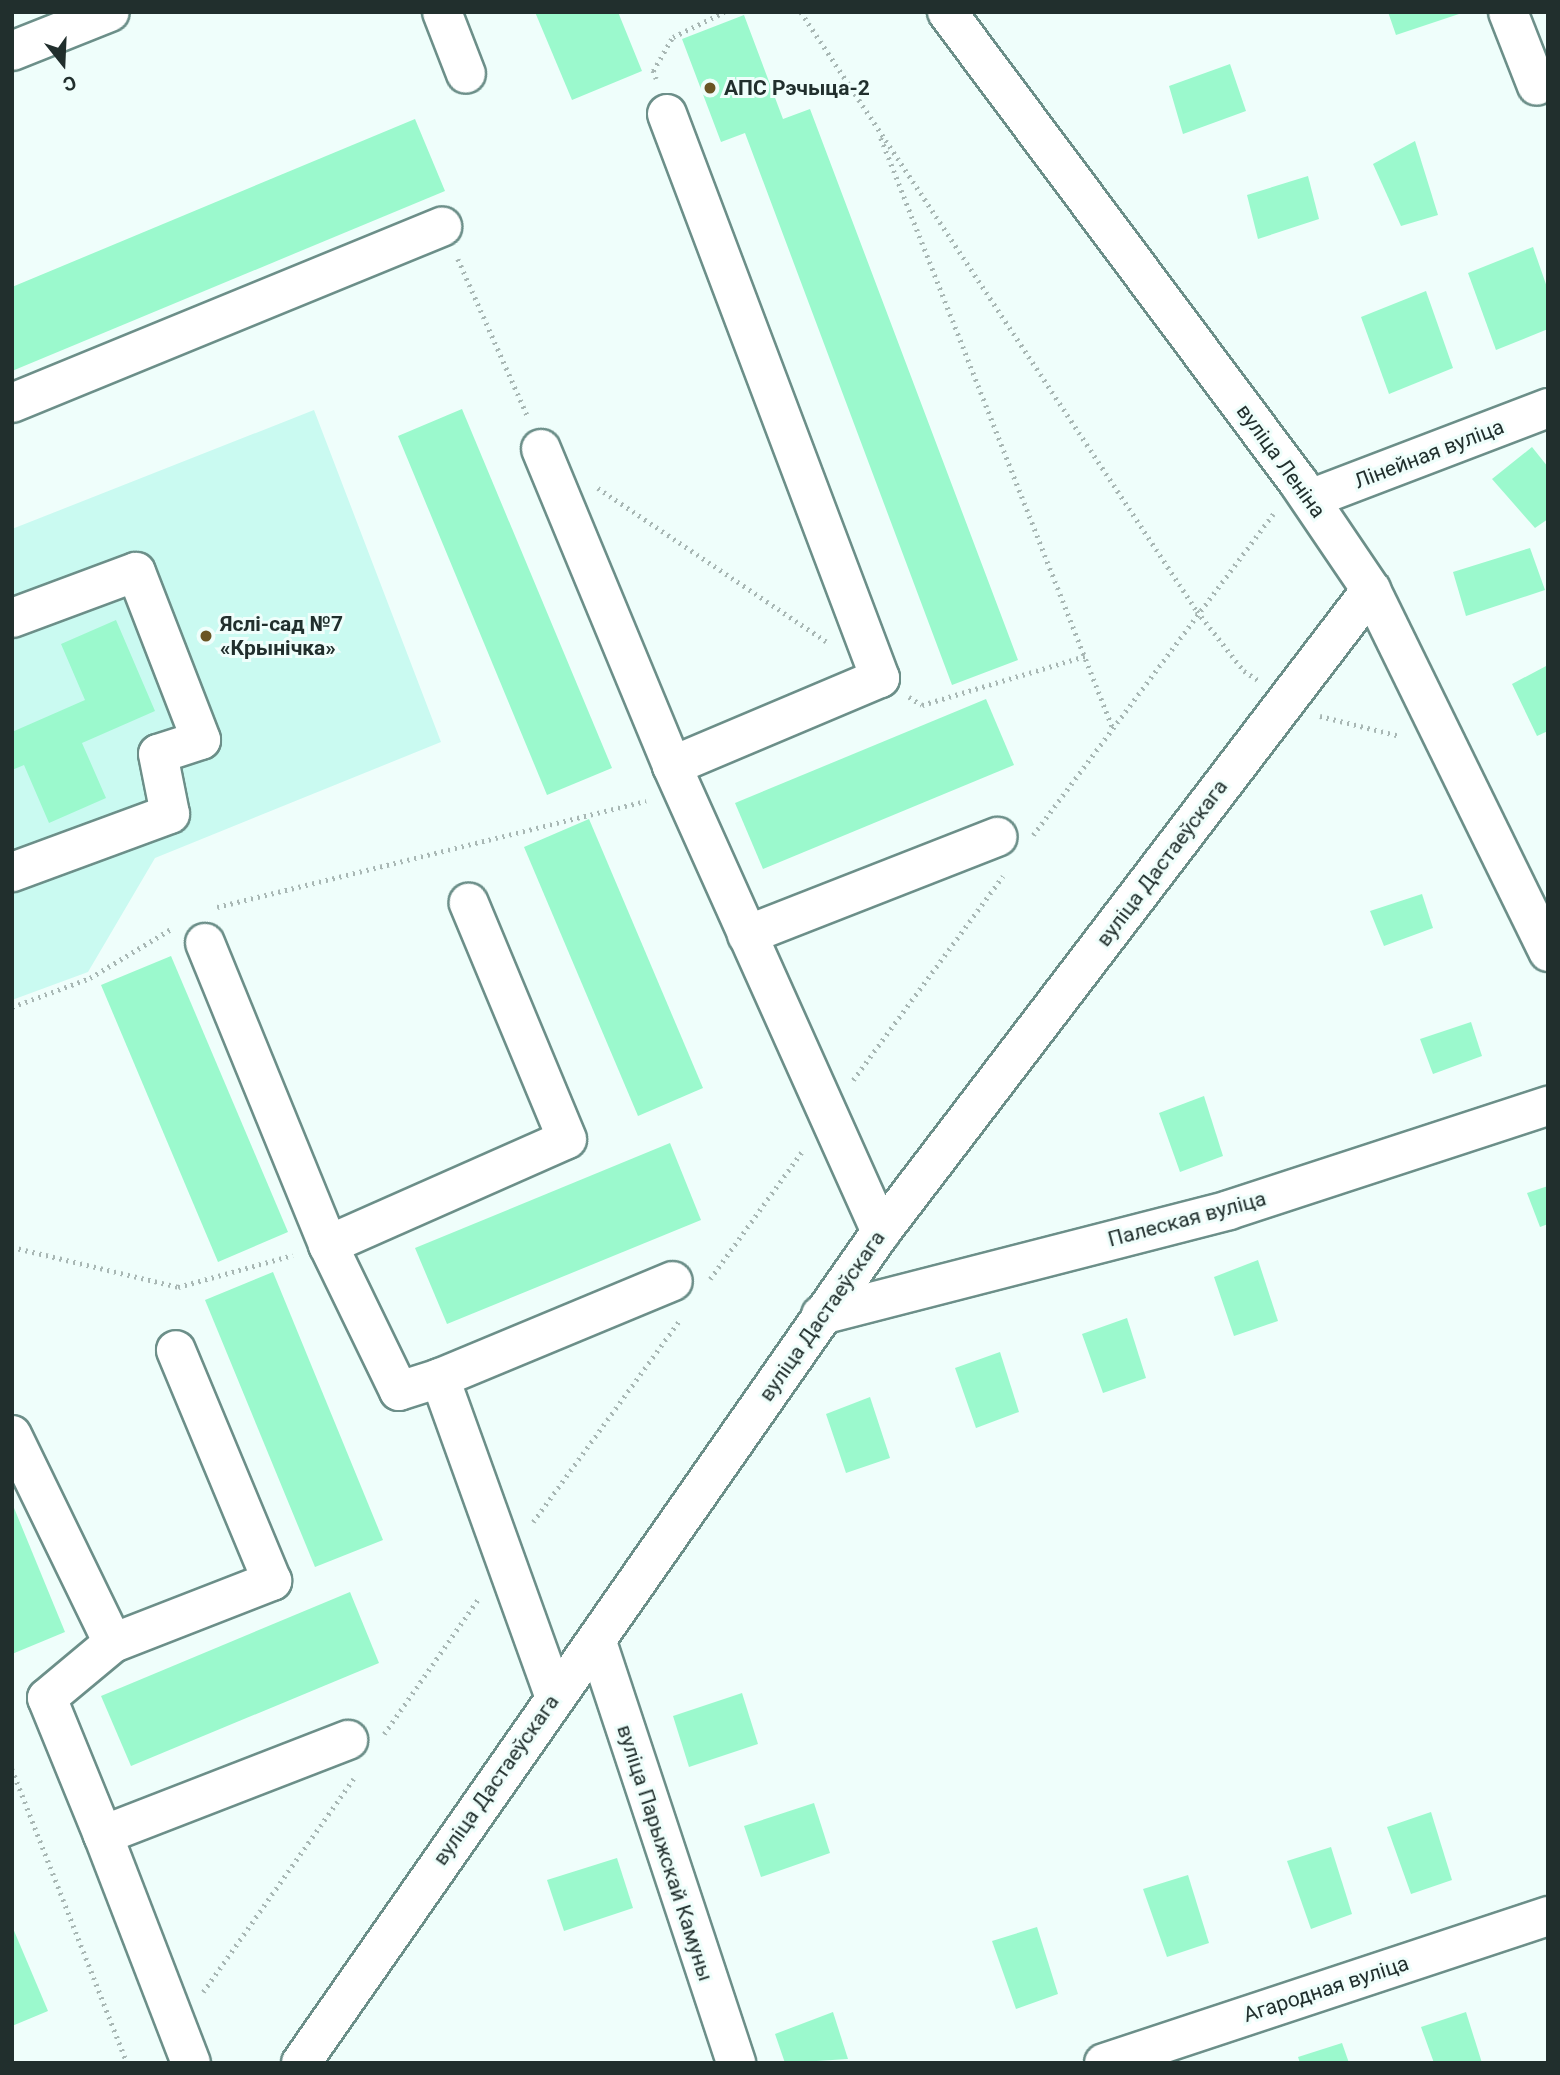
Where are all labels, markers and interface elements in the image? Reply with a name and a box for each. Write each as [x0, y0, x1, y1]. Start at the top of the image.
north arrow [28, 28, 98, 98]
text: С [60, 71, 79, 96]
place label: АПС Рэчыца-2 [724, 75, 870, 101]
marker: АПС Рэчыца-2 [702, 80, 718, 96]
street label: вуліца Леніна [1231, 399, 1331, 523]
street label: Лінейная вуліца [1351, 414, 1507, 494]
place label: Яслі-сад №7 «Крынічка» [220, 611, 343, 661]
marker: Яслі-сад №7 «Крынічка» [198, 628, 214, 644]
street label: вуліца Дастаеўскага [1091, 775, 1233, 951]
street label: Палеская вуліца [1105, 1186, 1269, 1252]
street label: вуліца Дастаеўскага [754, 1226, 890, 1406]
street label: вуліца Дастаеўскага [428, 1690, 564, 1870]
street label: вуліца Парыжскай Камуны [612, 1722, 718, 1984]
street label: Агародная вуліца [1240, 1950, 1412, 2028]

